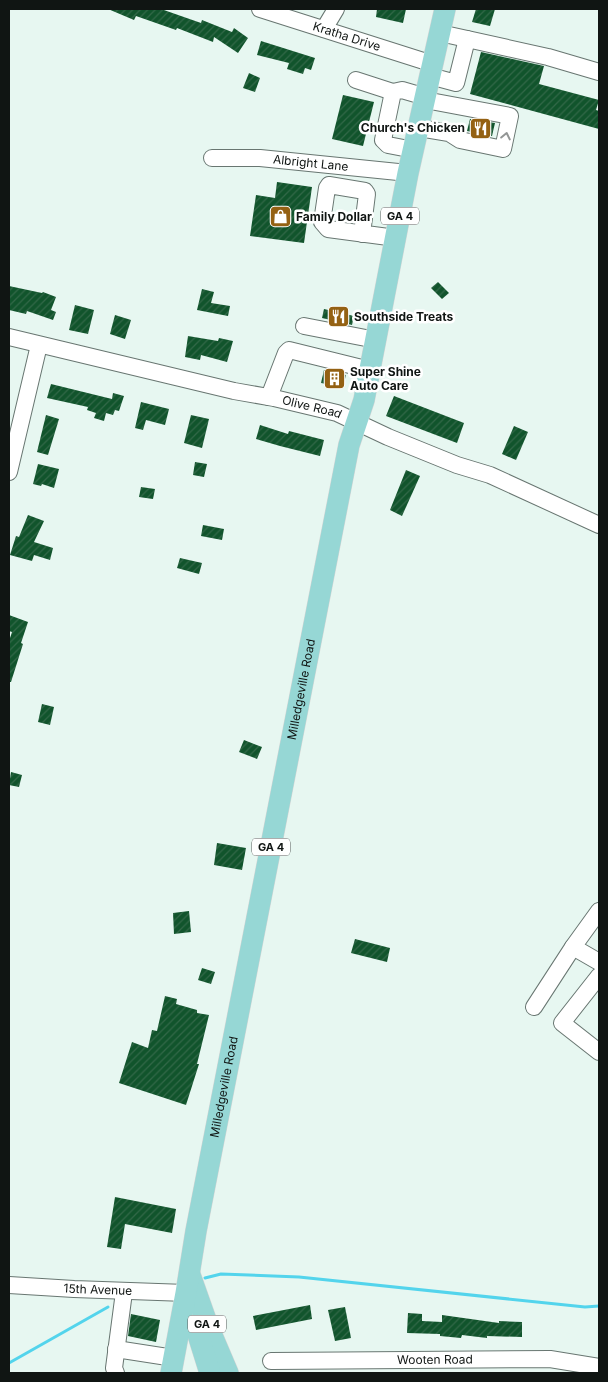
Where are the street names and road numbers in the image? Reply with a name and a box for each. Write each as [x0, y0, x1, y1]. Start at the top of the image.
street label: Kratha Drive [311, 18, 383, 54]
street label: Albright Lane [272, 151, 349, 174]
road number: GA 4 [381, 208, 419, 225]
street label: Olive Road [281, 392, 345, 421]
street label: Milledgeville Road [284, 637, 318, 741]
road number: GA 4 [252, 839, 290, 856]
street label: Milledgeville Road [206, 1035, 241, 1139]
street label: 15th Avenue [63, 1280, 133, 1298]
road number: GA 4 [188, 1316, 226, 1332]
street label: Wooten Road [397, 1352, 473, 1367]

